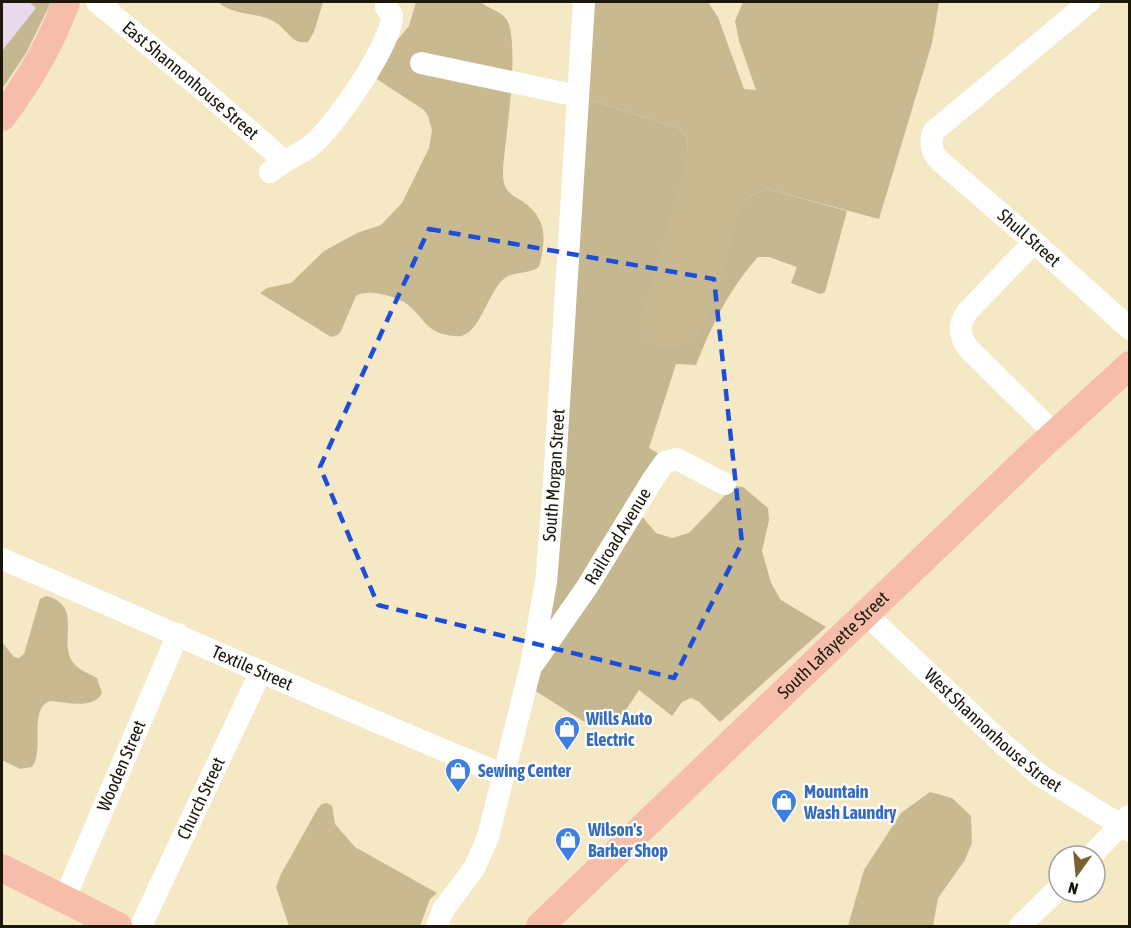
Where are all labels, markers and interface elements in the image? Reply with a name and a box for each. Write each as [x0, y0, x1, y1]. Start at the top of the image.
street label: East Shannonhouse Street [118, 17, 263, 144]
street label: Shull Street [994, 204, 1065, 271]
street label: South Morgan Street [538, 408, 569, 542]
street label: Railroad Avenue [580, 484, 655, 588]
street label: South Lafayette Street [773, 587, 893, 703]
street label: Textile Street [209, 641, 296, 695]
street label: West Shannonhouse Street [920, 664, 1066, 796]
place label: Wills Auto Electric [585, 708, 653, 750]
shop icon: Wills Auto Electric [552, 714, 582, 752]
street label: Wooden Street [92, 717, 150, 814]
street label: Church Street [172, 754, 229, 843]
shop icon: Sewing Center [443, 756, 473, 794]
place label: Sewing Center [478, 760, 572, 781]
place label: Mountain Wash Laundry [803, 781, 897, 823]
shop icon: Mountain Wash Laundry [769, 787, 799, 825]
place label: Wilson's Barber Shop [587, 819, 668, 861]
shop icon: Wilson's Barber Shop [553, 825, 583, 863]
north arrow [1047, 844, 1107, 904]
text: N [1066, 879, 1080, 898]

